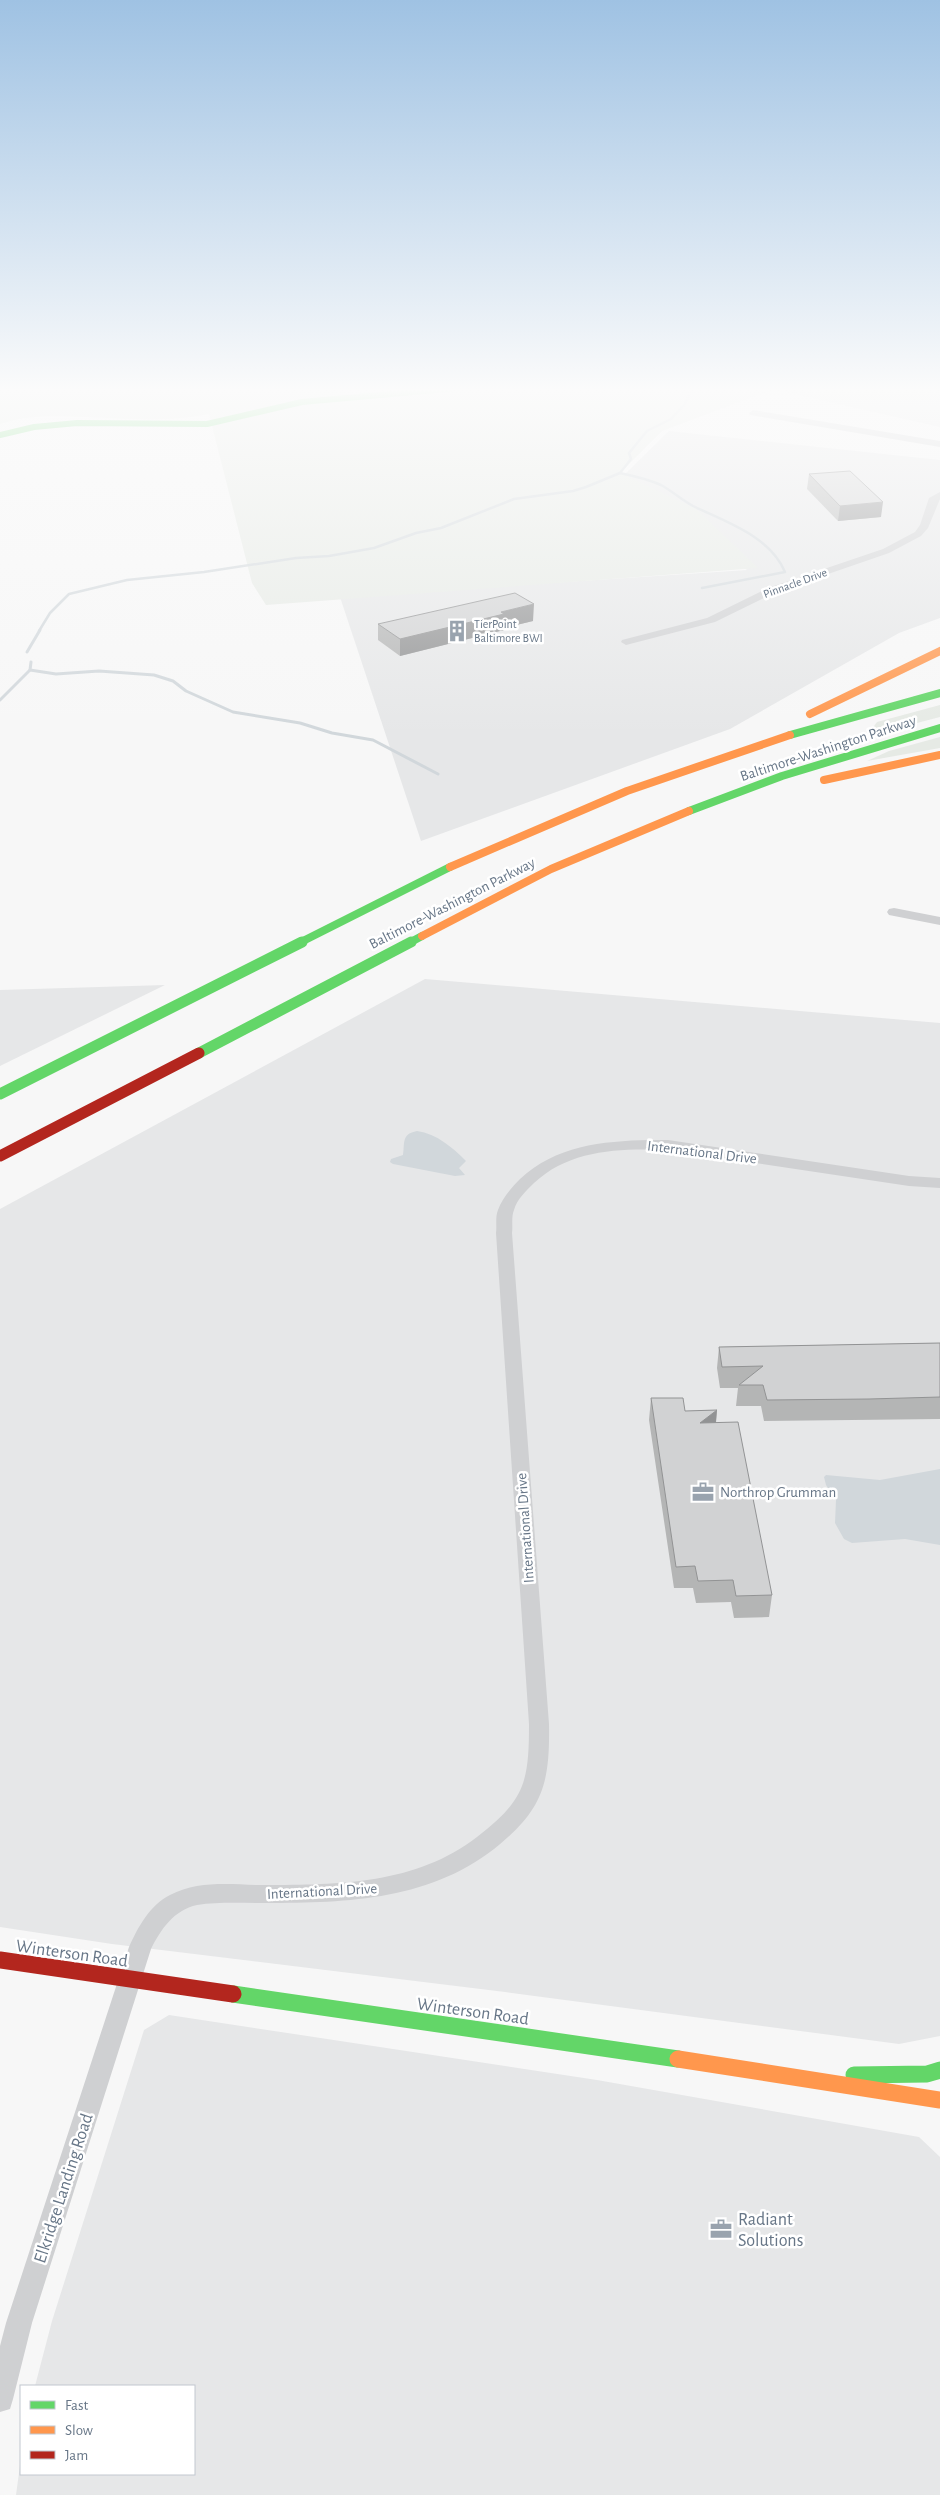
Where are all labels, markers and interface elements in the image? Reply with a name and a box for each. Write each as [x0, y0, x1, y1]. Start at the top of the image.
street label: Pinnacle Drive [761, 566, 829, 600]
building icon: TierPoint Baltimore BWI [444, 618, 470, 644]
place label: TierPoint Baltimore BWI [474, 618, 543, 644]
street label: Baltimore-Washington Parkway [738, 713, 918, 784]
street label: Baltimore-Washington Parkway [367, 855, 538, 952]
street label: International Drive [646, 1138, 758, 1167]
street label: International Drive [514, 1472, 537, 1584]
office icon: Northrop Grumman [690, 1479, 716, 1505]
place label: Northrop Grumman [720, 1485, 836, 1500]
street label: International Drive [267, 1881, 378, 1902]
street label: Winterson Road [15, 1937, 129, 1971]
street label: Winterson Road [416, 1995, 530, 2029]
street label: Elkridge Landing Road [31, 2111, 97, 2265]
place label: Radiant Solutions [738, 2211, 803, 2250]
office icon: Radiant Solutions [708, 2216, 734, 2242]
legend [20, 2385, 195, 2475]
text: Fast [65, 2398, 89, 2413]
text: Slow [65, 2423, 93, 2438]
text: Jam [65, 2448, 88, 2463]

